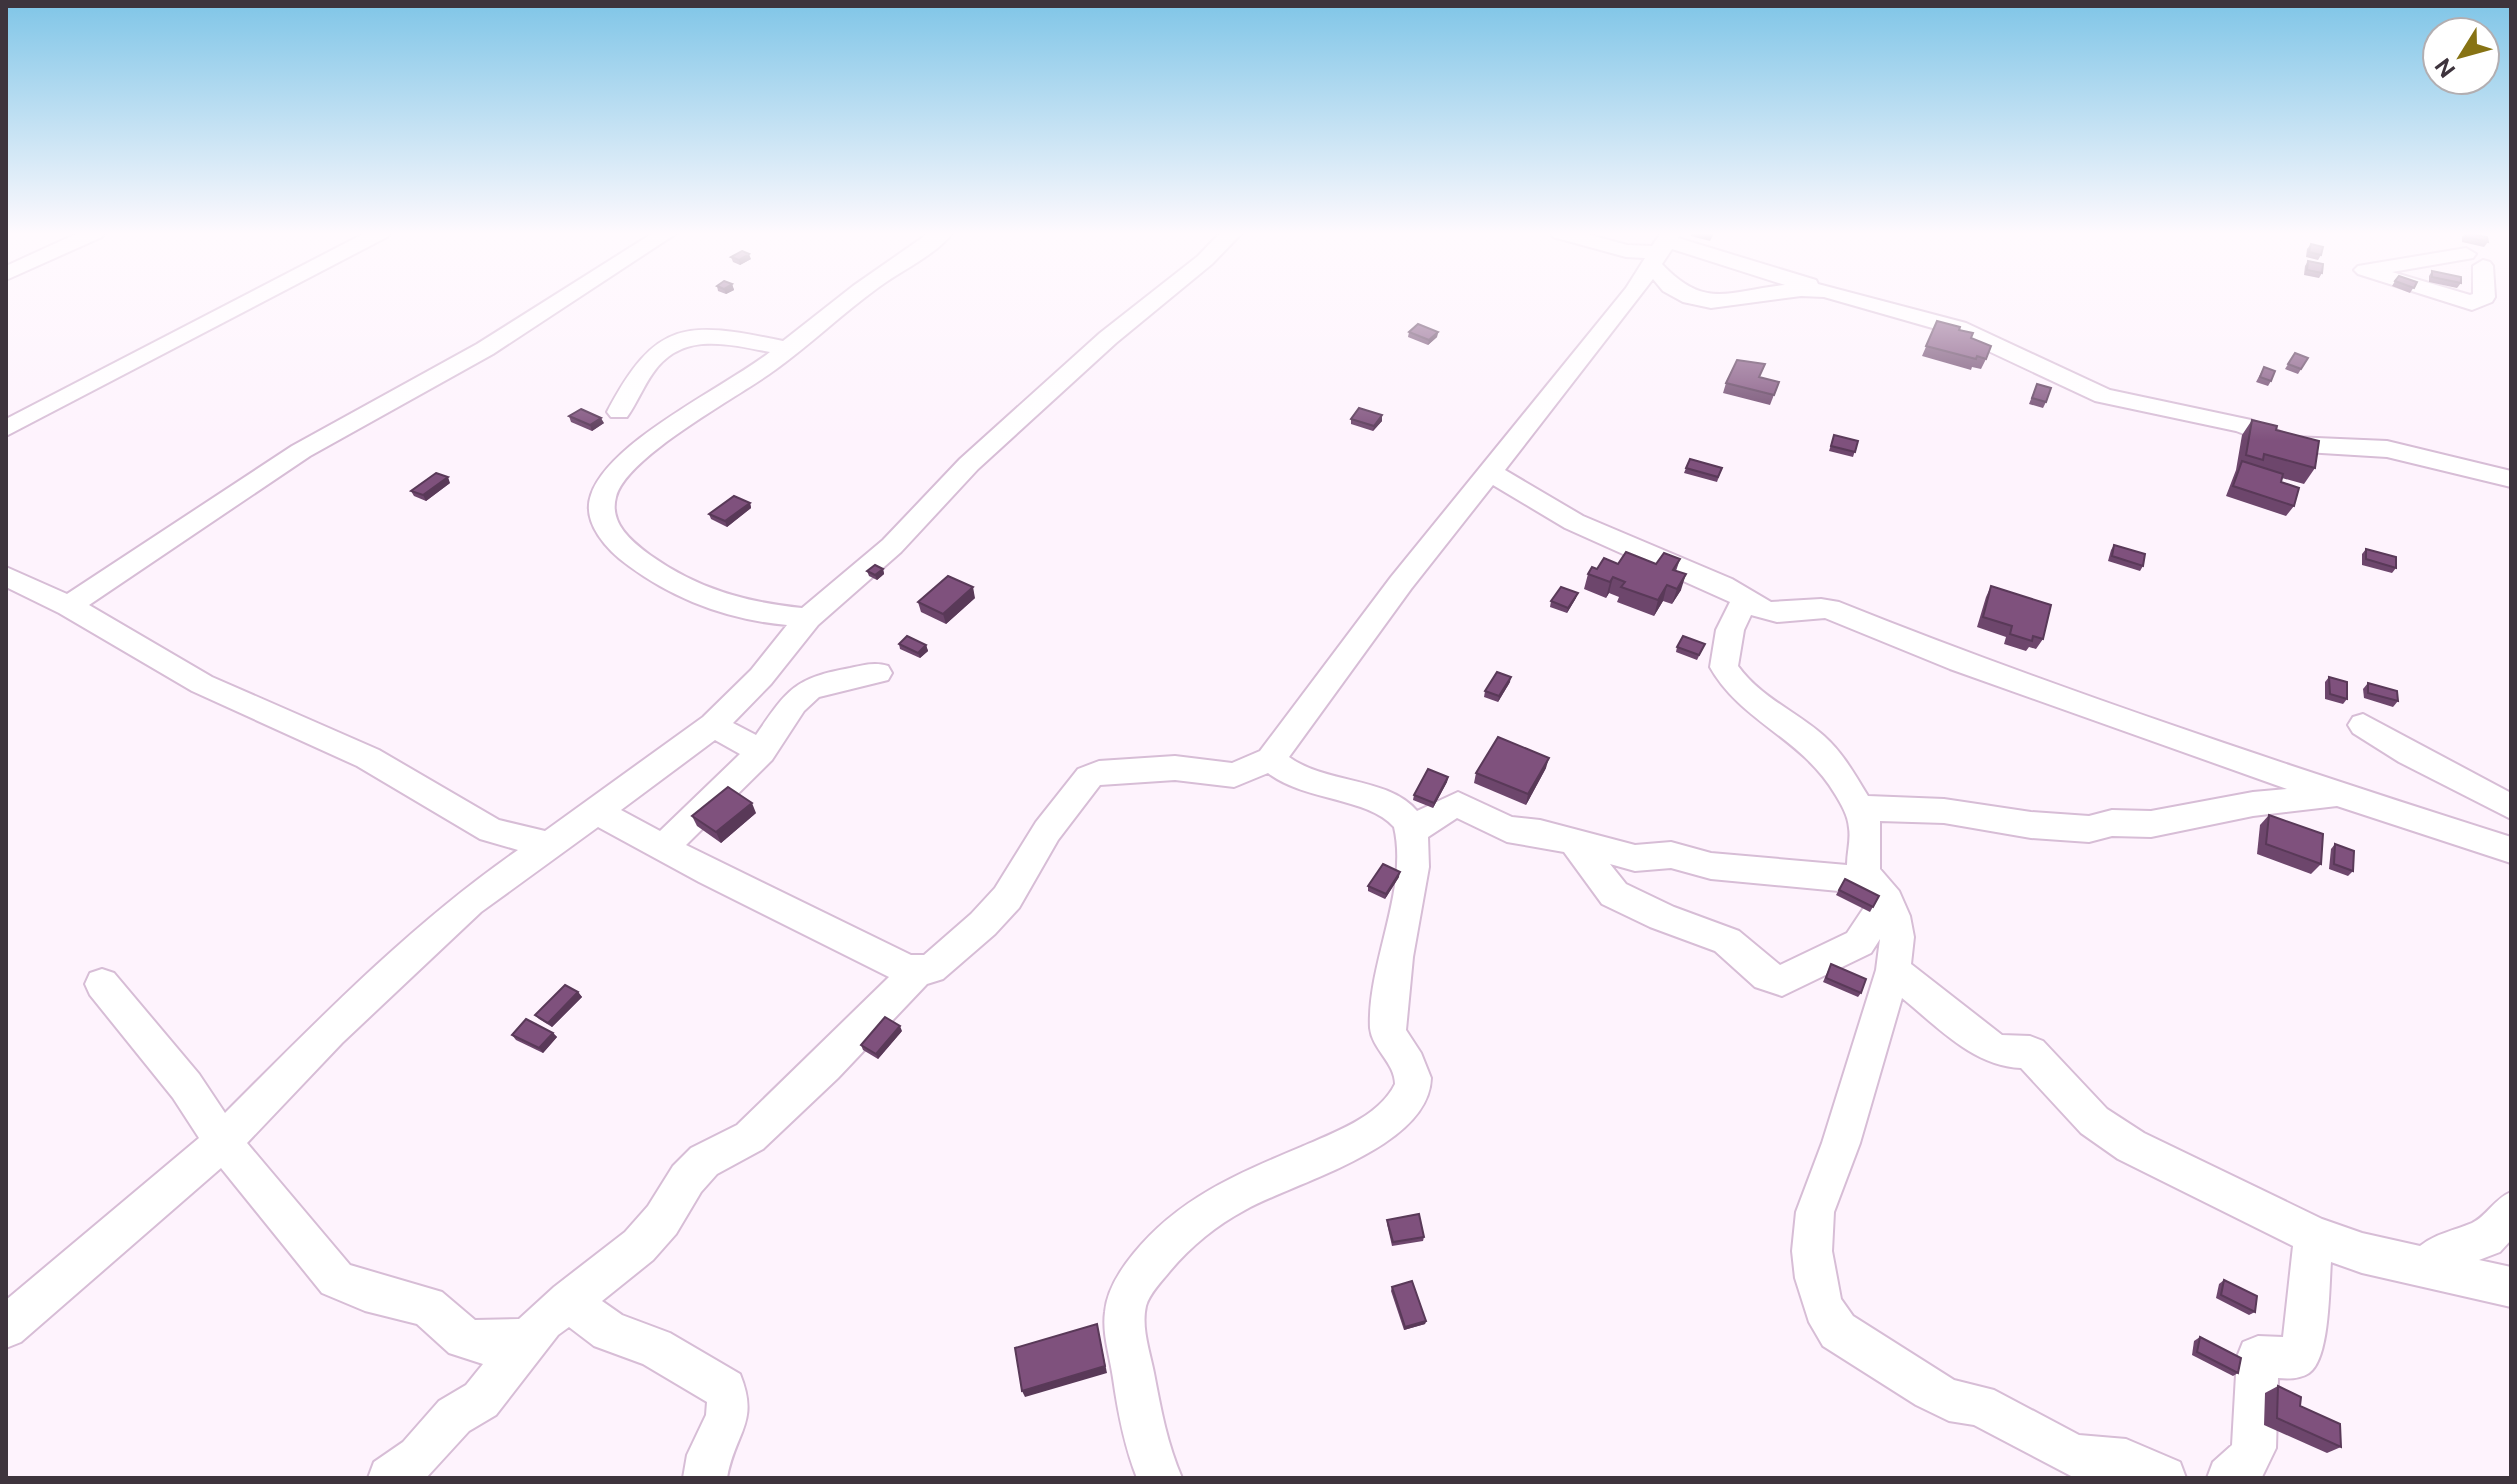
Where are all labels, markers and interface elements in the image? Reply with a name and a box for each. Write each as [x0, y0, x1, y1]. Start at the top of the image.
north arrow [2421, 16, 2501, 96]
text: N [2429, 53, 2461, 83]

